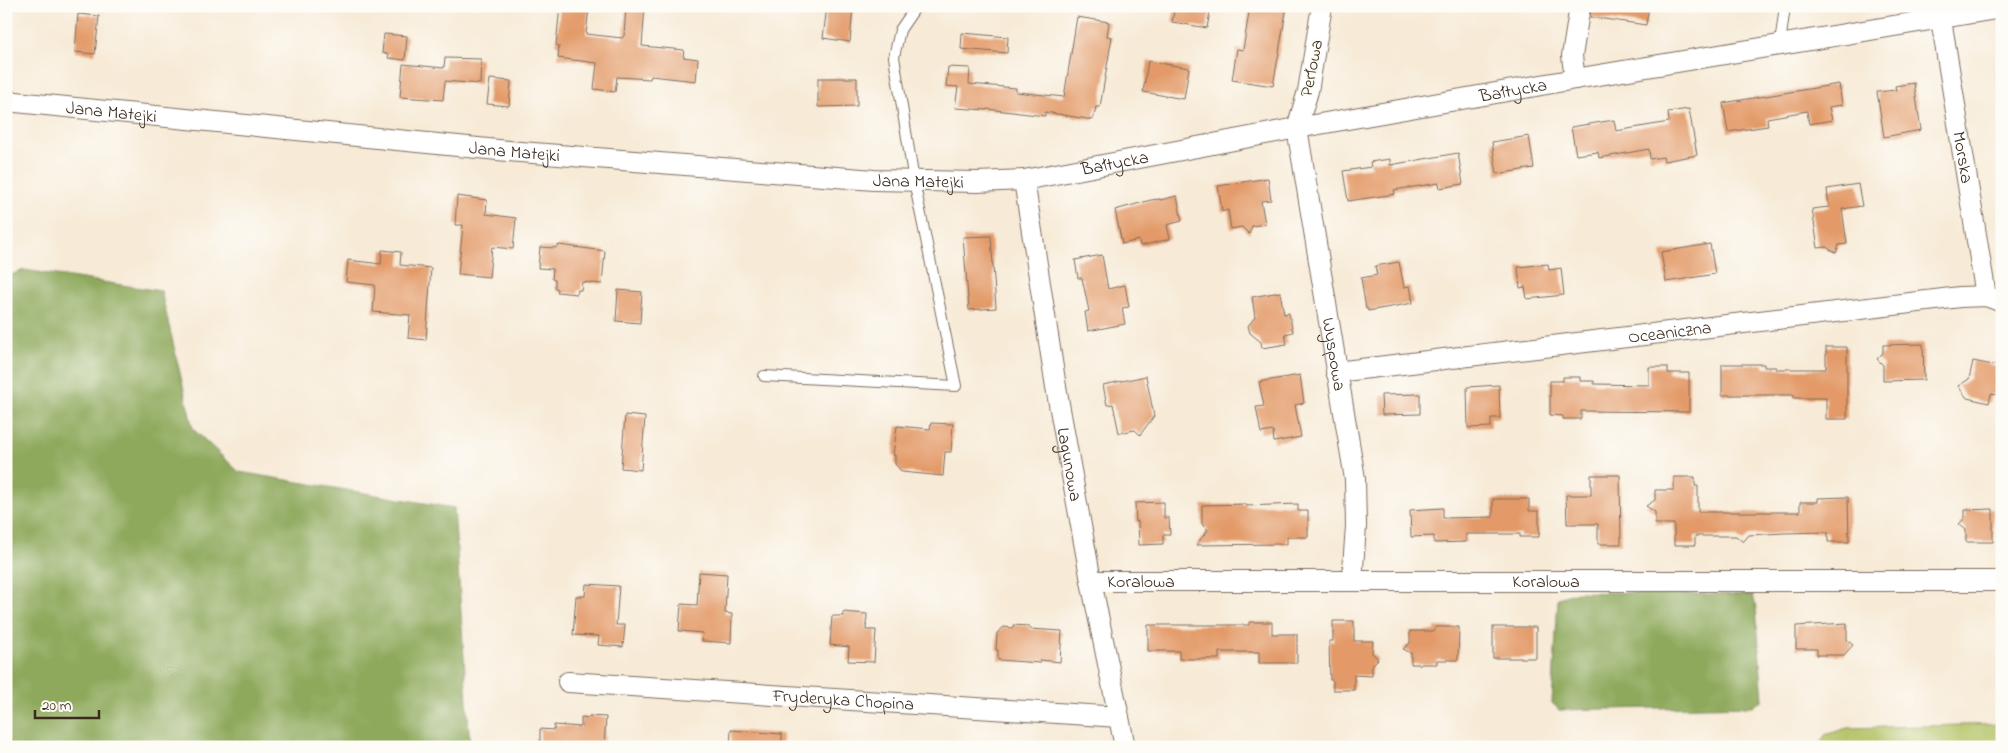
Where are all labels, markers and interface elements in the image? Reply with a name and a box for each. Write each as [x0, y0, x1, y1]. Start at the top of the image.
street label: Perłowa [1295, 37, 1331, 99]
street label: Bałtycka [1477, 73, 1549, 111]
street label: Jana Matejki [65, 96, 158, 131]
street label: Morska [1944, 129, 1979, 186]
street label: Jana Matejki [468, 136, 561, 170]
street label: Bałtycka [1078, 146, 1151, 184]
street label: Jana Matejki [872, 169, 964, 197]
street label: Wyspowa [1314, 316, 1351, 393]
street label: Oceaniczna [1627, 316, 1713, 352]
street label: Lagunowa [1049, 426, 1087, 504]
street label: Koralowa [1107, 570, 1175, 596]
street label: Koralowa [1512, 570, 1580, 596]
street label: Fryderyka Chopina [771, 684, 915, 719]
scale bar [35, 688, 99, 720]
text: 20 m [42, 695, 72, 717]

